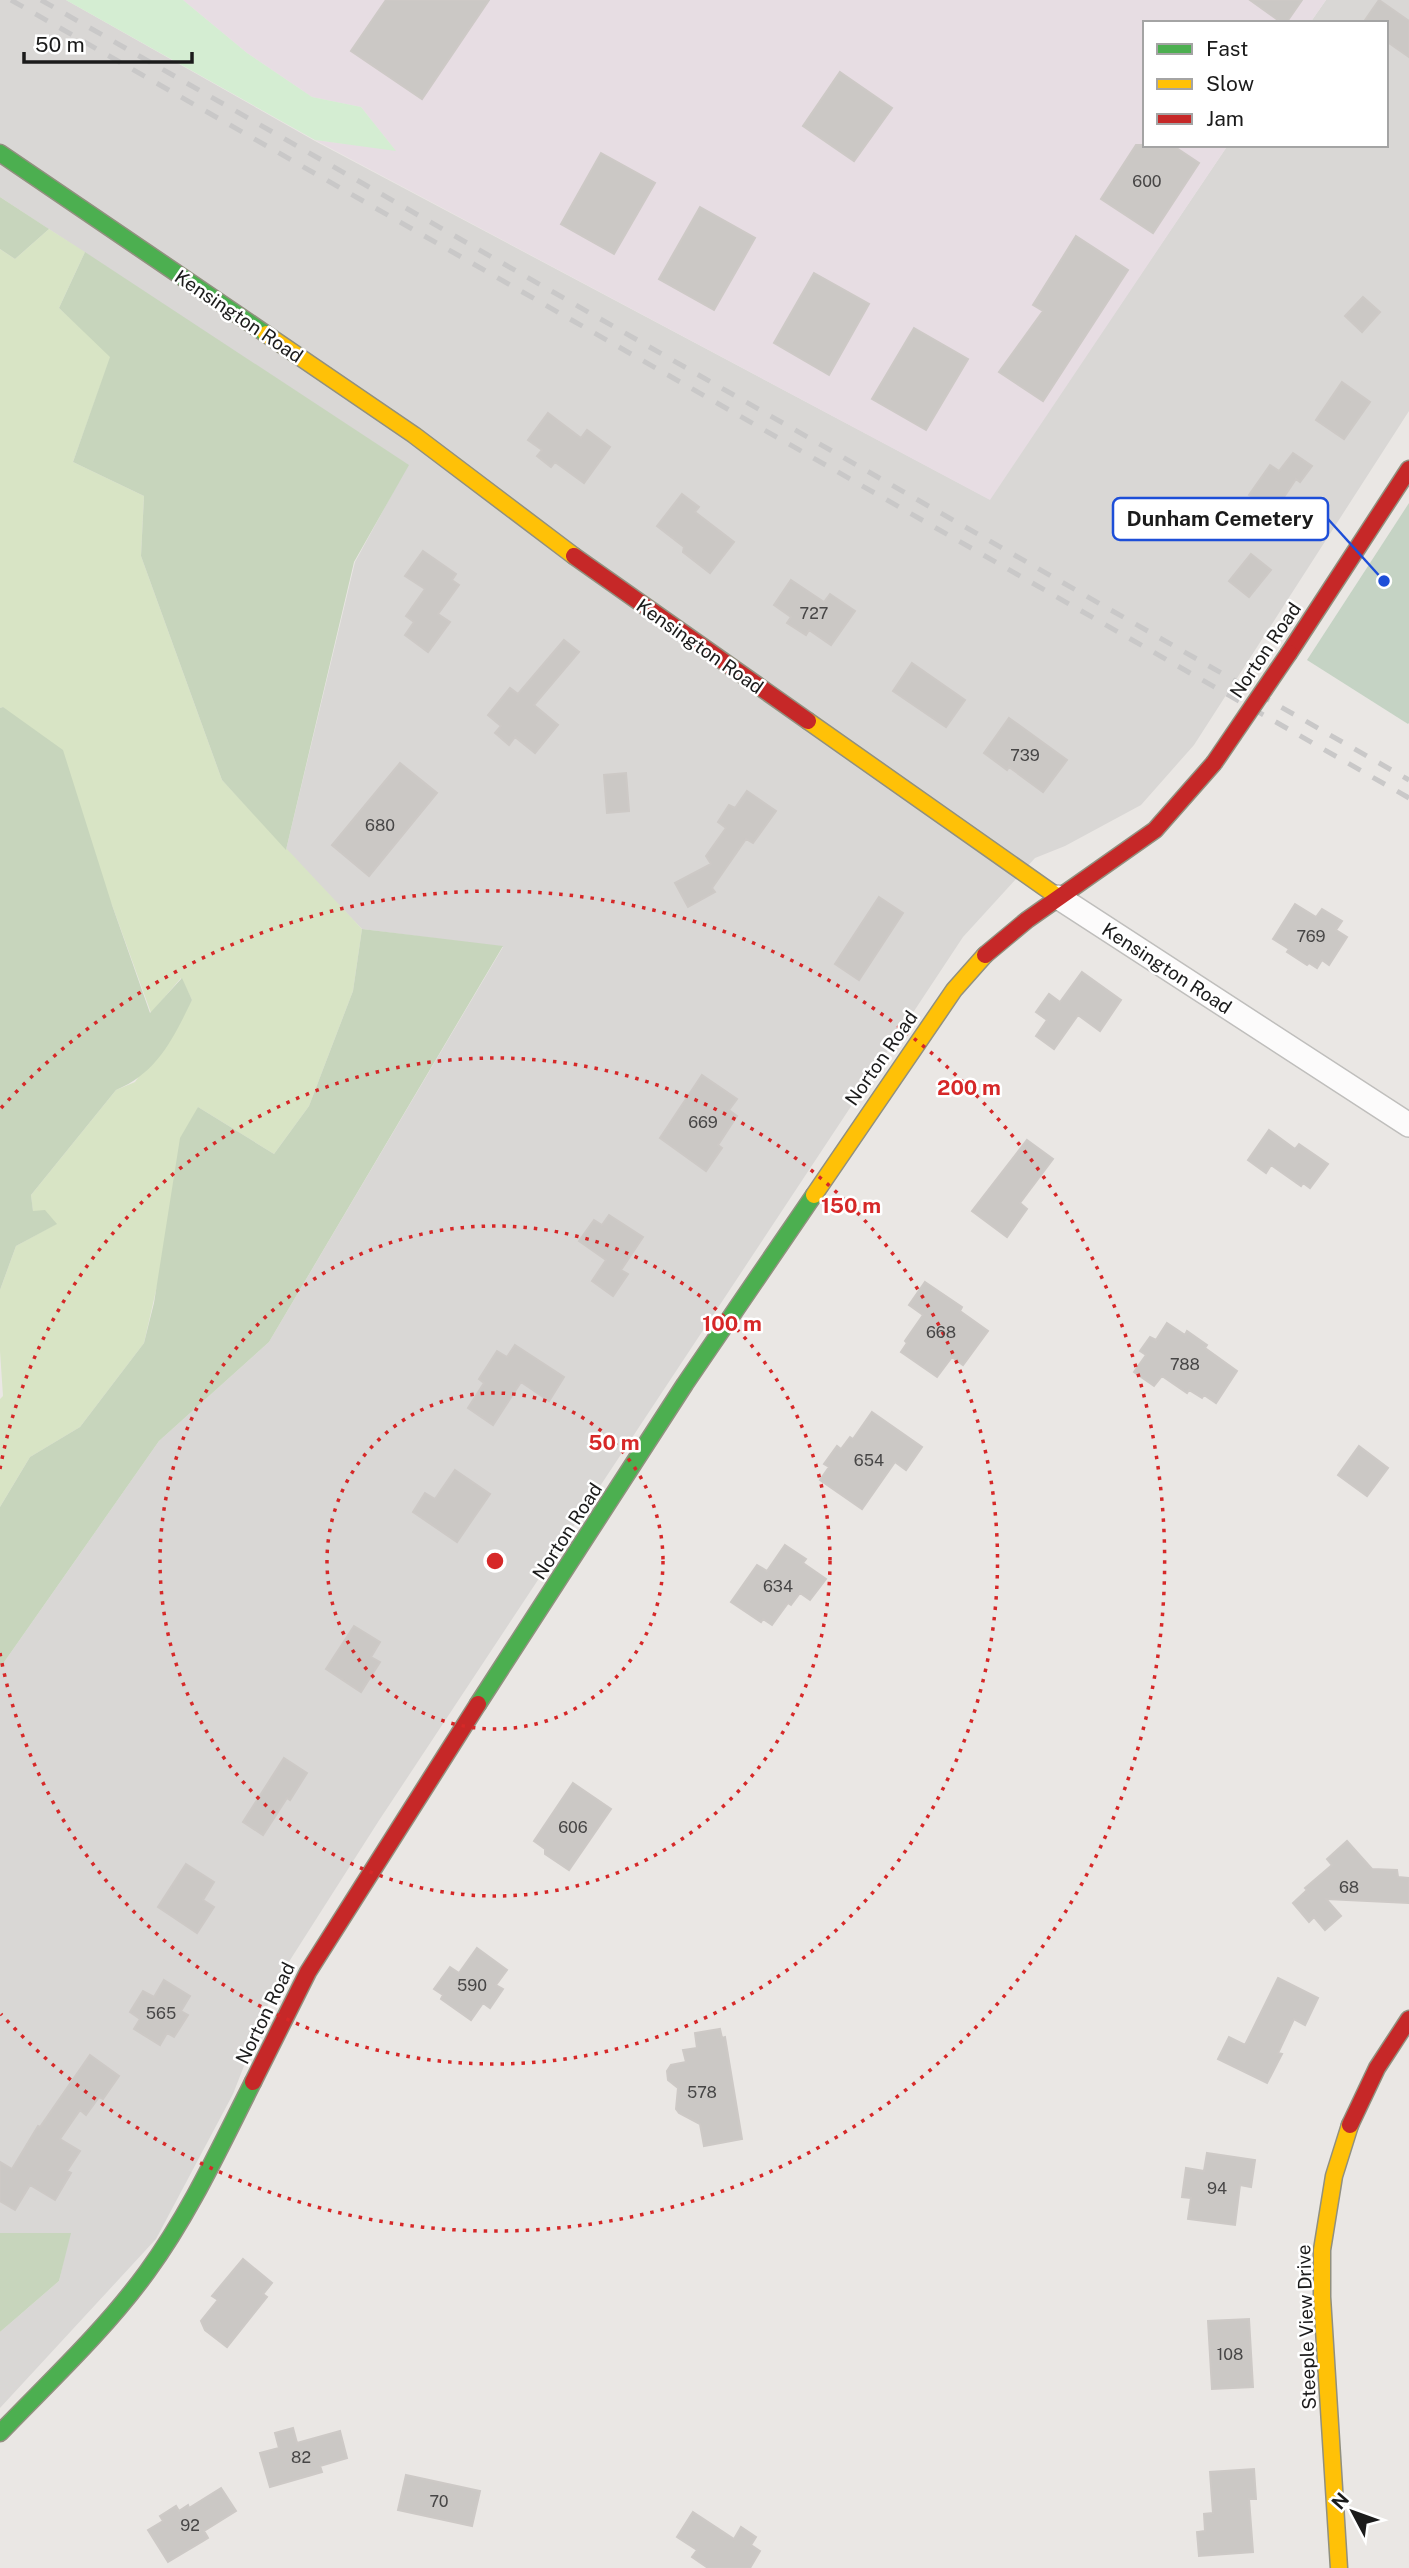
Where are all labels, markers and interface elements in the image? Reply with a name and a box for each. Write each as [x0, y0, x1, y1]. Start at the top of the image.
scale bar [24, 21, 192, 65]
legend [1143, 21, 1388, 147]
text: 50 m [35, 32, 85, 57]
text: Fast [1206, 36, 1248, 61]
text: Slow [1206, 71, 1254, 96]
text: Jam [1206, 106, 1244, 131]
house number: 600 [1132, 172, 1162, 191]
street label: Kensington Road [171, 265, 307, 367]
callout: Dunham Cemetery [1113, 498, 1328, 540]
text: Dunham Cemetery [1127, 506, 1314, 531]
street label: Kensington Road [632, 594, 768, 698]
street label: Norton Road [1225, 598, 1305, 702]
house number: 727 [800, 604, 828, 623]
house number: 739 [1010, 746, 1040, 765]
house number: 680 [365, 816, 395, 835]
street label: Kensington Road [1098, 918, 1236, 1018]
house number: 769 [1296, 927, 1326, 946]
street label: Norton Road [840, 1006, 922, 1110]
text: 200 m [937, 1075, 1001, 1100]
house number: 669 [688, 1113, 718, 1132]
text: 150 m [821, 1193, 881, 1218]
text: 100 m [702, 1311, 762, 1336]
house number: 668 [926, 1323, 956, 1342]
house number: 788 [1170, 1355, 1200, 1374]
text: 50 m [588, 1430, 640, 1455]
house number: 654 [854, 1451, 884, 1470]
street label: Norton Road [528, 1479, 606, 1583]
centre of rings [483, 1549, 507, 1573]
house number: 634 [763, 1577, 793, 1596]
house number: 606 [558, 1818, 588, 1837]
house number: 68 [1339, 1878, 1359, 1897]
street label: Norton Road [231, 1958, 299, 2068]
house number: 590 [457, 1976, 487, 1995]
house number: 565 [146, 2004, 176, 2023]
house number: 578 [687, 2083, 717, 2102]
house number: 94 [1207, 2179, 1227, 2198]
street label: Steeple View Drive [1292, 2244, 1320, 2410]
house number: 108 [1217, 2345, 1243, 2364]
house number: 82 [291, 2448, 311, 2467]
north arrow [1318, 2477, 1388, 2547]
text: N [1327, 2488, 1353, 2514]
house number: 70 [429, 2492, 449, 2511]
house number: 92 [180, 2516, 200, 2535]

